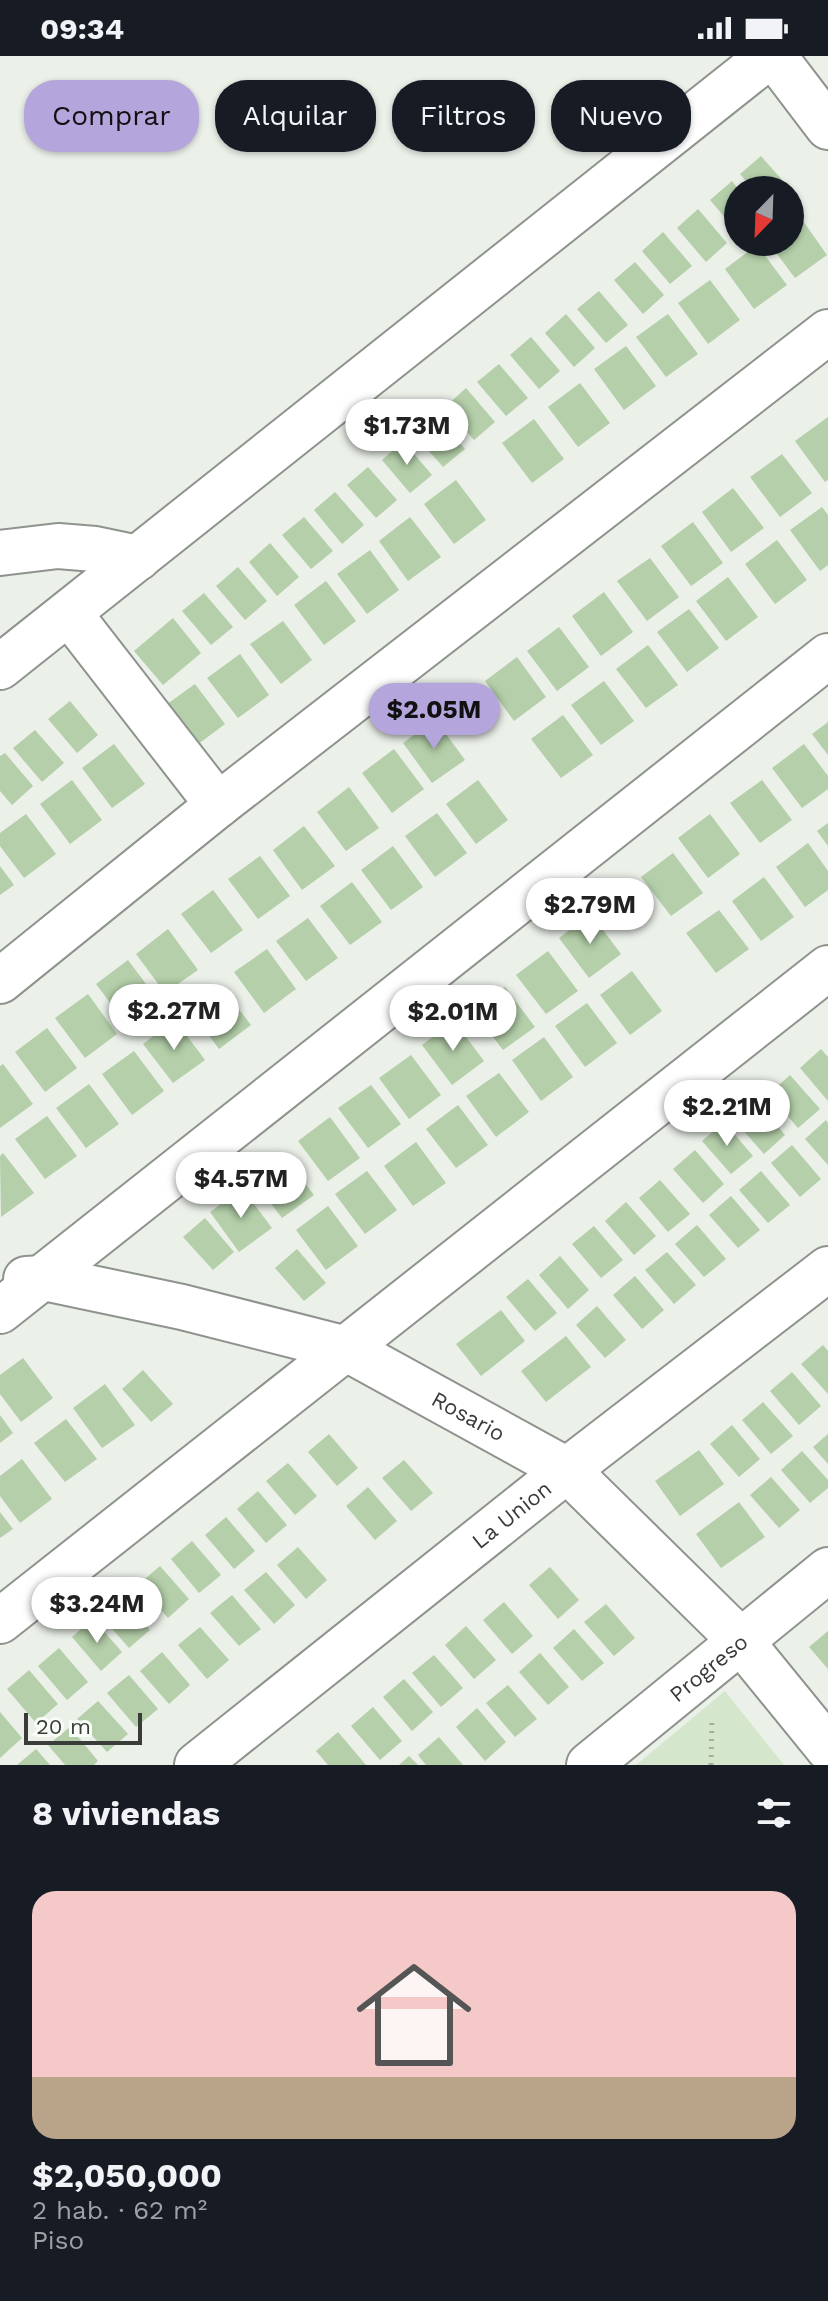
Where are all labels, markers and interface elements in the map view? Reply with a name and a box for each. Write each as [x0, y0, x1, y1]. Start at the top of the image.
text: 09:34 [40, 11, 124, 46]
chip: Comprar [24, 80, 199, 152]
chip: Alquilar [215, 80, 376, 152]
chip: Filtros [392, 80, 535, 152]
chip: Nuevo [551, 80, 691, 152]
north arrow [724, 176, 804, 256]
map controls [724, 176, 804, 256]
pin: $1.73M [342, 399, 472, 467]
text: $1.73M [363, 410, 451, 440]
pin: $2.05M [369, 683, 499, 751]
text: $2.05M [387, 694, 481, 724]
pin: $2.79M [525, 878, 655, 946]
text: $2.79M [544, 889, 636, 919]
pin: $2.27M [109, 984, 239, 1052]
pin: $2.01M [388, 985, 518, 1053]
text: $2.27M [127, 995, 221, 1025]
text: $2.01M [407, 996, 499, 1026]
pin: $2.21M [662, 1080, 792, 1148]
text: $2.21M [682, 1091, 772, 1121]
pin: $4.57M [176, 1152, 306, 1220]
text: $4.57M [194, 1163, 288, 1193]
street label: Rosario [428, 1386, 509, 1446]
street label: La Union [467, 1475, 556, 1554]
pin: $3.24M [32, 1577, 162, 1645]
text: $3.24M [49, 1588, 145, 1618]
street label: Progreso [664, 1629, 752, 1707]
scale bar [24, 1709, 142, 1745]
text: 20 m [36, 1714, 91, 1739]
icon: filters [752, 1791, 796, 1835]
text: 8 viviendas [32, 1793, 220, 1833]
icon: home [342, 1943, 486, 2087]
text: $2,050,000 [32, 2155, 222, 2195]
text: 2 hab. · 62 m² [32, 2195, 207, 2225]
text: Piso [32, 2225, 84, 2255]

